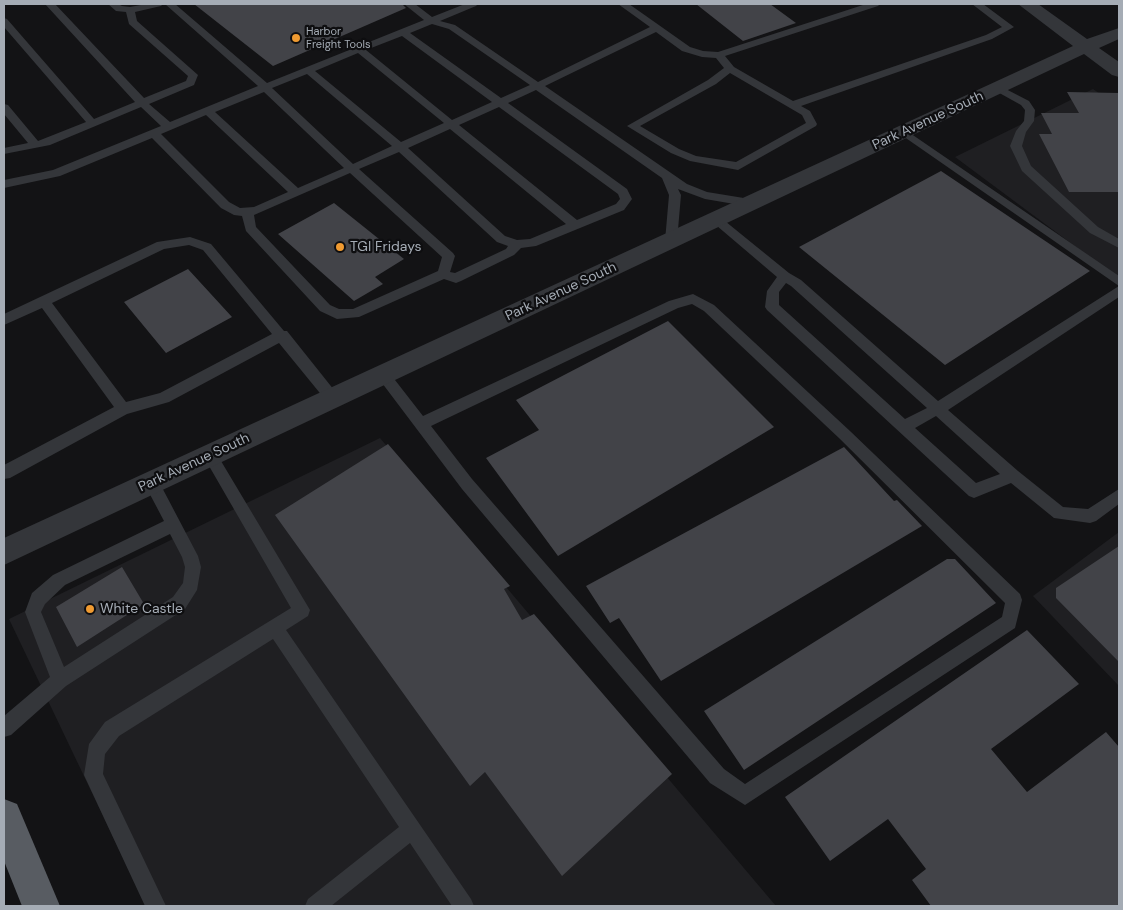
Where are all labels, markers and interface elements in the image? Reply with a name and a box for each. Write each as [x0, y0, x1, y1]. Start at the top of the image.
place label: Harbor Freight Tools [306, 25, 371, 51]
marker: Harbor Freight Tools [290, 32, 302, 44]
street label: Park Avenue South [870, 88, 986, 154]
place label: TGI Fridays [350, 239, 422, 255]
marker: TGI Fridays [334, 241, 346, 253]
street label: Park Avenue South [503, 259, 619, 325]
street label: Park Avenue South [136, 430, 252, 496]
place label: White Castle [100, 601, 183, 617]
marker: White Castle [84, 603, 96, 615]

